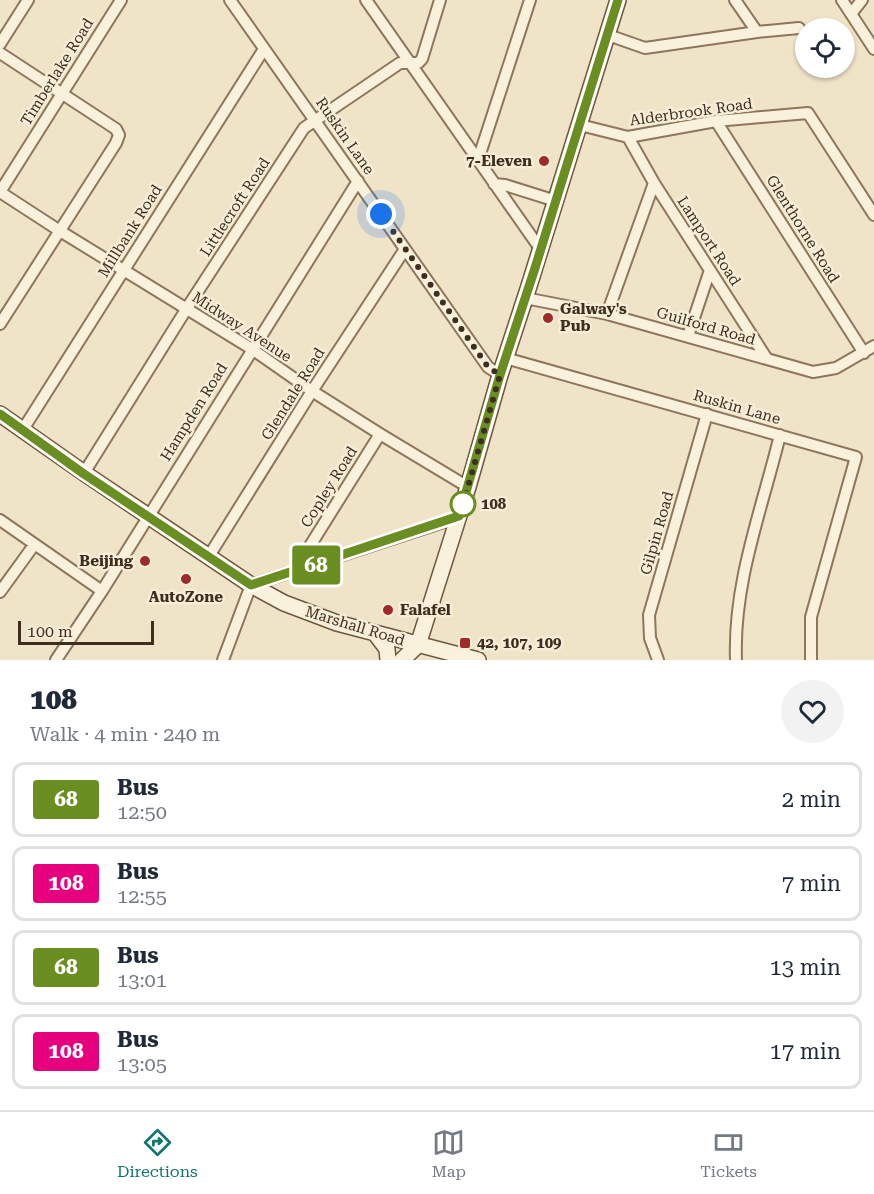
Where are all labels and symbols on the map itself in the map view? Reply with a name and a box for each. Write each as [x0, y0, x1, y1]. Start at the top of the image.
street label: Timberlake Road [17, 15, 97, 129]
street label: Ruskin Lane [312, 94, 378, 178]
street label: Alderbrook Road [629, 94, 754, 130]
place label: 7-Eleven [466, 152, 532, 170]
street label: Littlecroft Road [196, 154, 274, 260]
marker: 7-Eleven [537, 154, 551, 168]
street label: Glenthorne Road [763, 172, 844, 286]
street label: Millbank Road [94, 181, 166, 281]
street label: Lamport Road [673, 193, 745, 289]
your location [366, 199, 396, 229]
street label: Midway Avenue [189, 288, 295, 366]
place label: Galway's Pub [560, 300, 627, 335]
street label: Guilford Road [654, 303, 758, 349]
marker: Galway's Pub [541, 311, 555, 325]
street label: Glendale Road [257, 344, 329, 443]
street label: Hampden Road [157, 359, 232, 464]
street label: Ruskin Lane [691, 386, 783, 428]
street label: Copley Road [297, 443, 361, 531]
street label: Gilpin Road [637, 489, 678, 577]
marker: 108 [450, 491, 476, 517]
place label: 108 [481, 495, 507, 513]
line badge: 68 [289, 546, 343, 584]
place label: Beijing [79, 552, 134, 570]
marker: Beijing [138, 554, 152, 568]
marker: AutoZone [179, 572, 193, 586]
place label: AutoZone [149, 588, 223, 606]
place label: Falafel [400, 601, 451, 619]
street label: Marshall Road [303, 602, 407, 650]
marker: Falafel [381, 603, 395, 617]
scale bar [18, 618, 154, 646]
place label: 42, 107, 109 [477, 634, 562, 652]
marker: 42, 107, 109 [458, 636, 472, 650]

